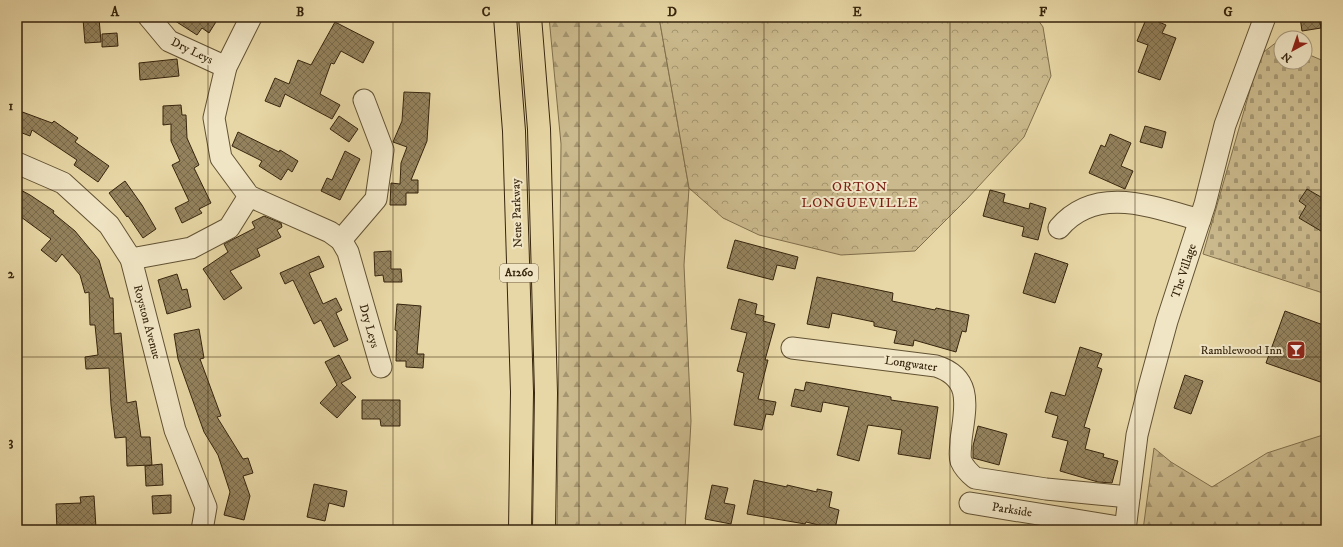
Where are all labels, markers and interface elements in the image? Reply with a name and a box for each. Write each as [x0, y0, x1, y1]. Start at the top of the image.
text: A [110, 4, 120, 20]
text: B [296, 4, 304, 20]
text: C [482, 4, 491, 20]
text: D [667, 4, 677, 20]
text: E [852, 4, 862, 20]
text: F [1039, 4, 1048, 20]
text: G [1223, 4, 1233, 20]
north arrow [1273, 30, 1313, 70]
street label: Dry Leys [168, 34, 216, 68]
text: N [1279, 49, 1295, 65]
text: 1 [9, 98, 14, 114]
street label: Nene Parkway [508, 178, 526, 248]
district label: ORTON LONGUEVILLE [801, 178, 919, 212]
street label: The Village [1168, 242, 1200, 300]
road number: A1260 [500, 264, 538, 282]
text: 2 [8, 266, 15, 282]
street label: Royston Avenue [130, 283, 164, 361]
street label: Dry Leys [356, 302, 382, 350]
bar icon: Ramblewood Inn [1285, 339, 1307, 361]
place label: Ramblewood Inn [1200, 343, 1283, 358]
street label: Longwater [884, 353, 939, 375]
text: 3 [9, 434, 14, 450]
street label: Parkside [991, 499, 1033, 521]

